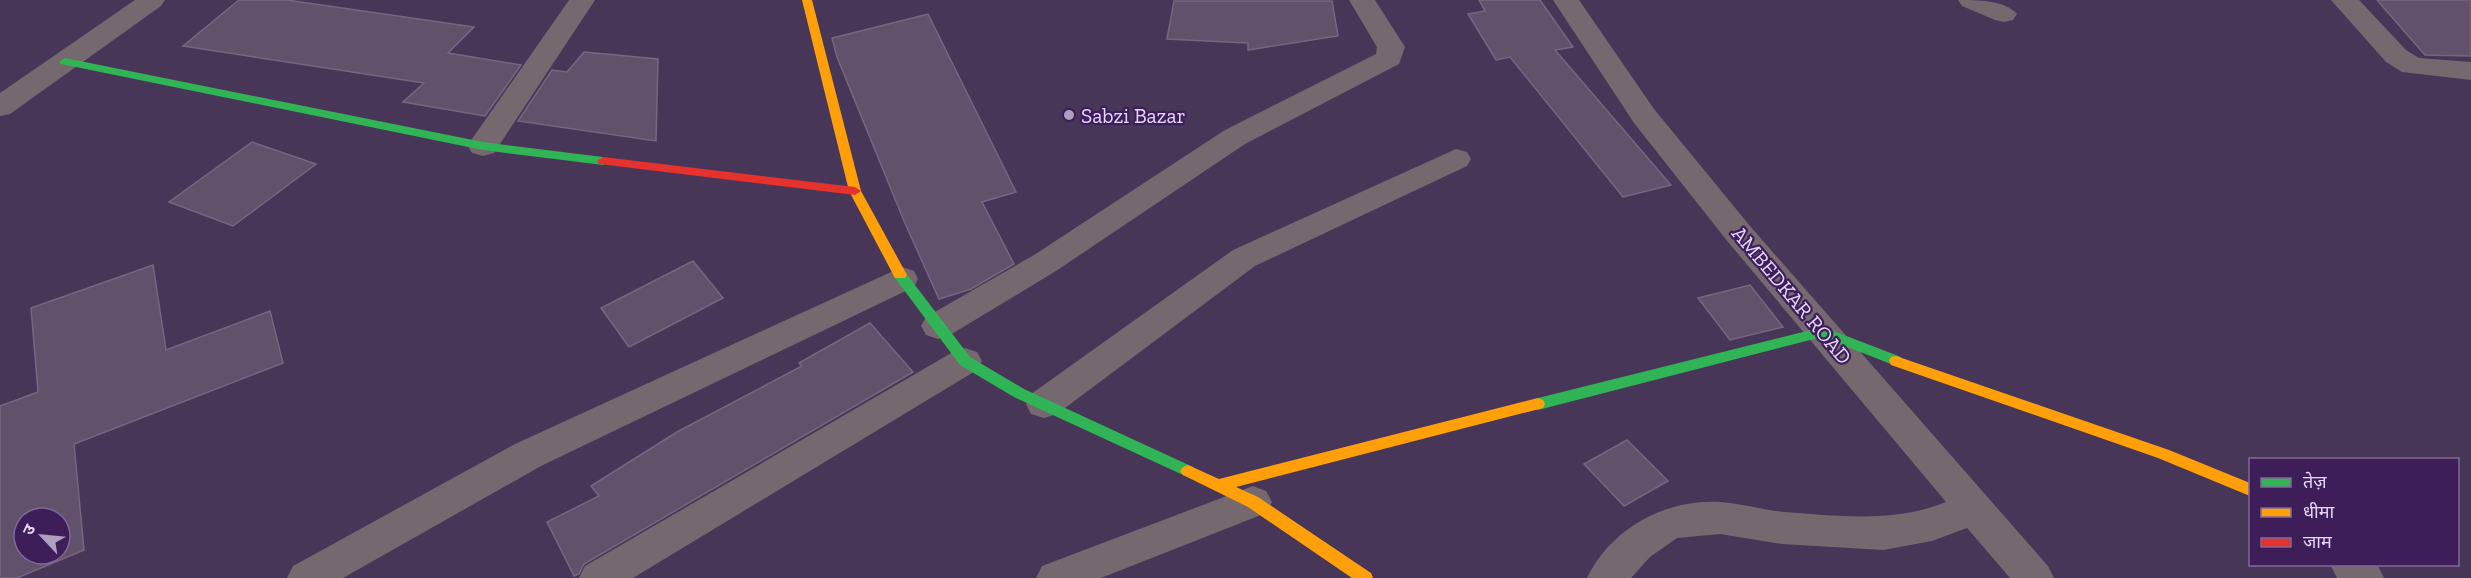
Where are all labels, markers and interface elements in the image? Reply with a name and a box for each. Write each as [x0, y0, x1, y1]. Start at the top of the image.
place label: Sabzi Bazar [1081, 103, 1185, 128]
marker: Sabzi Bazar [1062, 108, 1076, 122]
street label: AMBEDKAR ROAD [1727, 221, 1857, 369]
legend [2249, 458, 2459, 566]
text: तेज़ [2303, 471, 2327, 493]
text: धीमा [2303, 501, 2334, 523]
north arrow [12, 506, 72, 566]
text: उ [18, 521, 40, 538]
text: जाम [2303, 531, 2333, 553]

